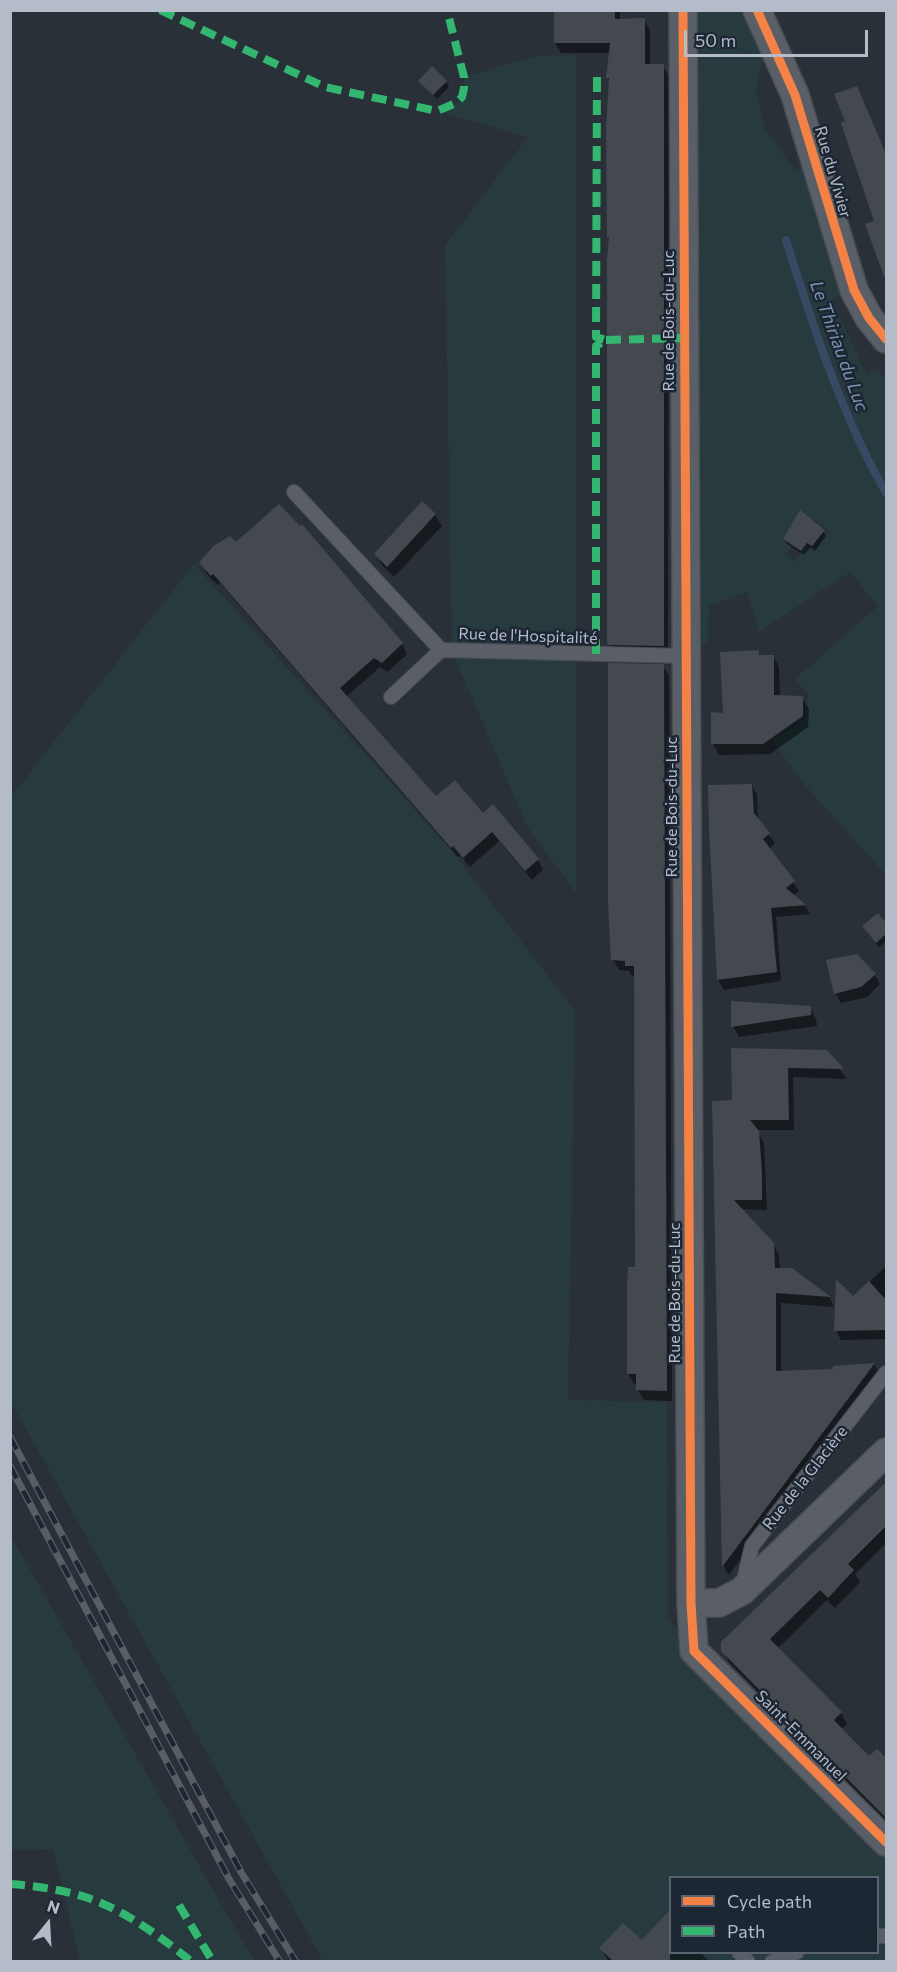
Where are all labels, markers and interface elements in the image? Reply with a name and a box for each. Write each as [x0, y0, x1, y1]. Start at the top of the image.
scale bar [687, 18, 872, 56]
text: 50 m [695, 29, 736, 51]
street label: Rue du Vivier [811, 124, 855, 220]
street label: Rue de Bois-du-Luc [659, 251, 679, 391]
water label: Le Thiriau du Luc [805, 278, 873, 414]
street label: Rue de l'Hospitalité [458, 624, 598, 648]
street label: Rue de Bois-du-Luc [662, 737, 682, 877]
street label: Rue de Bois-du-Luc [665, 1223, 685, 1363]
street label: Rue de la Glacière [758, 1422, 852, 1534]
street label: Saint-Emmanuel [752, 1687, 850, 1785]
legend [669, 1876, 879, 1954]
text: Cycle path [727, 1890, 812, 1912]
north arrow [18, 1894, 78, 1954]
text: N [45, 1896, 62, 1917]
text: Path [727, 1920, 765, 1942]

